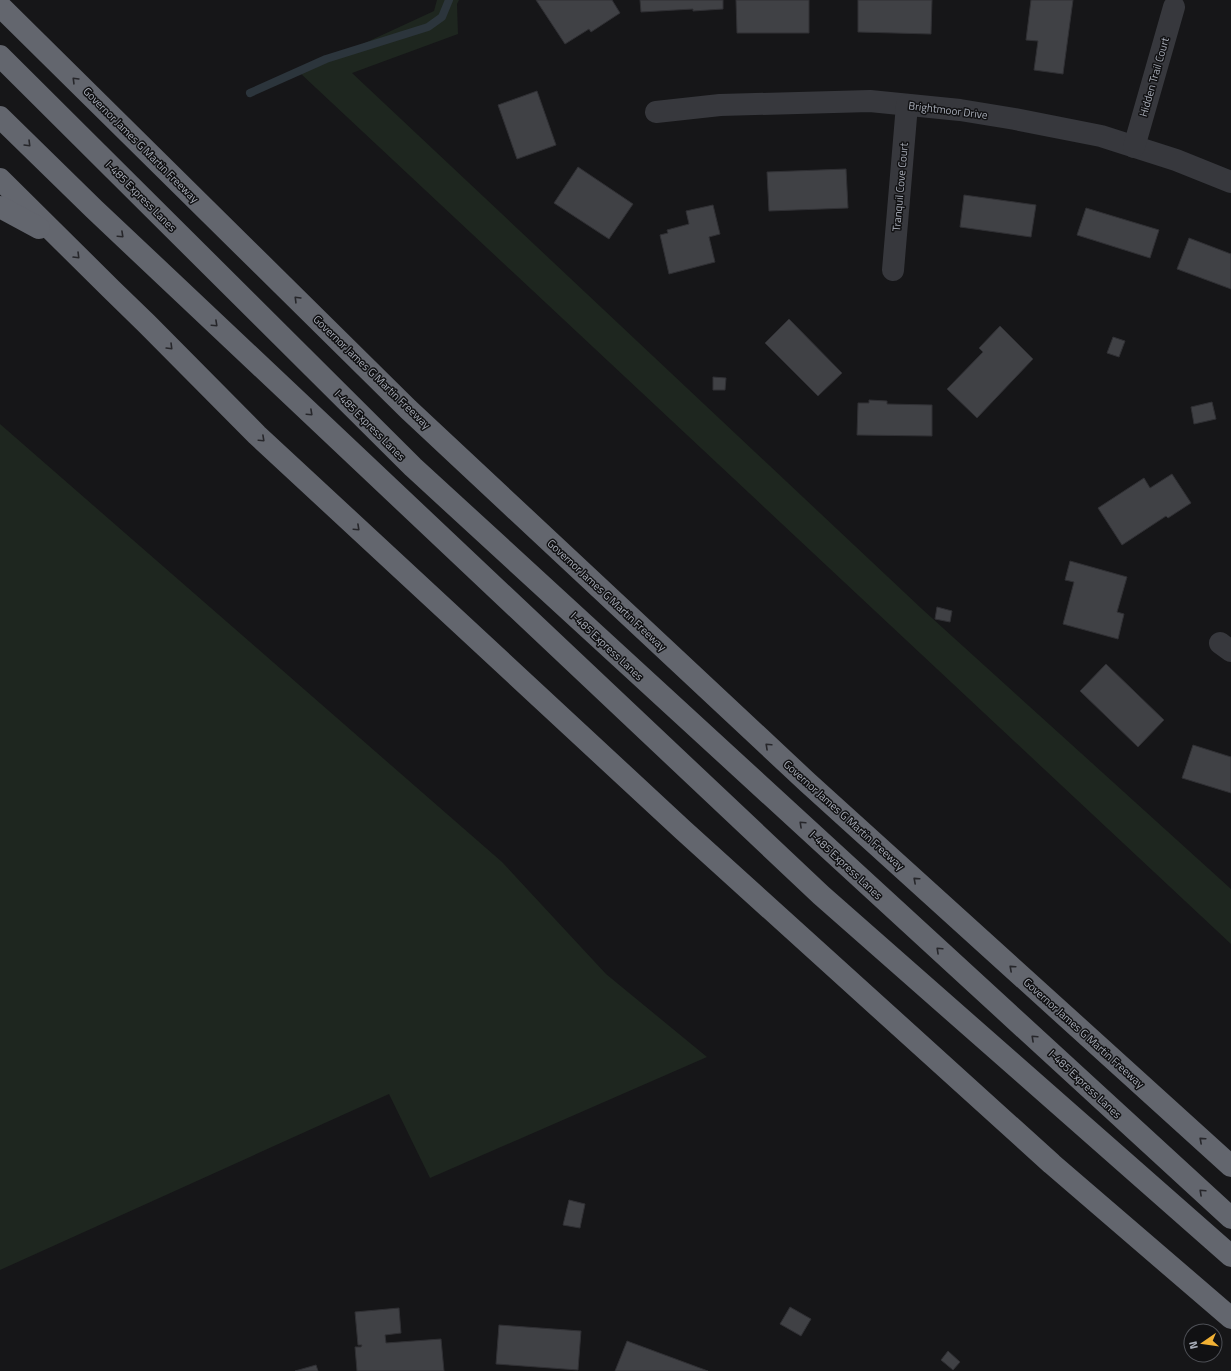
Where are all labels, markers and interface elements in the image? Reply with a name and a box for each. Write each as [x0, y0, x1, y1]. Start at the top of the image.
street label: Hidden Trail Court [1135, 35, 1173, 119]
one-way arrow [72, 77, 80, 85]
street label: Governor James G Martin Freeway [80, 84, 203, 207]
street label: Brightmoor Drive [908, 97, 989, 123]
one-way arrow [23, 139, 31, 147]
street label: Tranquil Cove Court [888, 142, 912, 232]
street label: I-485 Express Lanes [102, 157, 180, 235]
one-way arrow [116, 230, 124, 238]
one-way arrow [72, 251, 80, 259]
one-way arrow [294, 296, 302, 304]
street label: Governor James G Martin Freeway [310, 311, 435, 433]
one-way arrow [210, 319, 218, 327]
one-way arrow [165, 342, 173, 350]
street label: I-485 Express Lanes [331, 386, 409, 464]
one-way arrow [305, 408, 313, 416]
one-way arrow [257, 434, 265, 442]
one-way arrow [352, 523, 360, 530]
street label: Governor James G Martin Freeway [544, 535, 671, 655]
street label: I-485 Express Lanes [567, 608, 647, 684]
one-way arrow [765, 743, 773, 750]
street label: Governor James G Martin Freeway [780, 756, 908, 874]
one-way arrow [799, 822, 806, 829]
street label: I-485 Express Lanes [806, 827, 886, 903]
one-way arrow [913, 878, 921, 885]
one-way arrow [936, 948, 943, 955]
one-way arrow [1010, 965, 1017, 972]
street label: Governor James G Martin Freeway [1020, 974, 1148, 1092]
one-way arrow [1031, 1035, 1039, 1042]
street label: I-485 Express Lanes [1045, 1046, 1125, 1122]
one-way arrow [1199, 1137, 1207, 1144]
one-way arrow [1199, 1189, 1207, 1197]
north arrow [1183, 1323, 1223, 1363]
text: N [1185, 1340, 1202, 1351]

